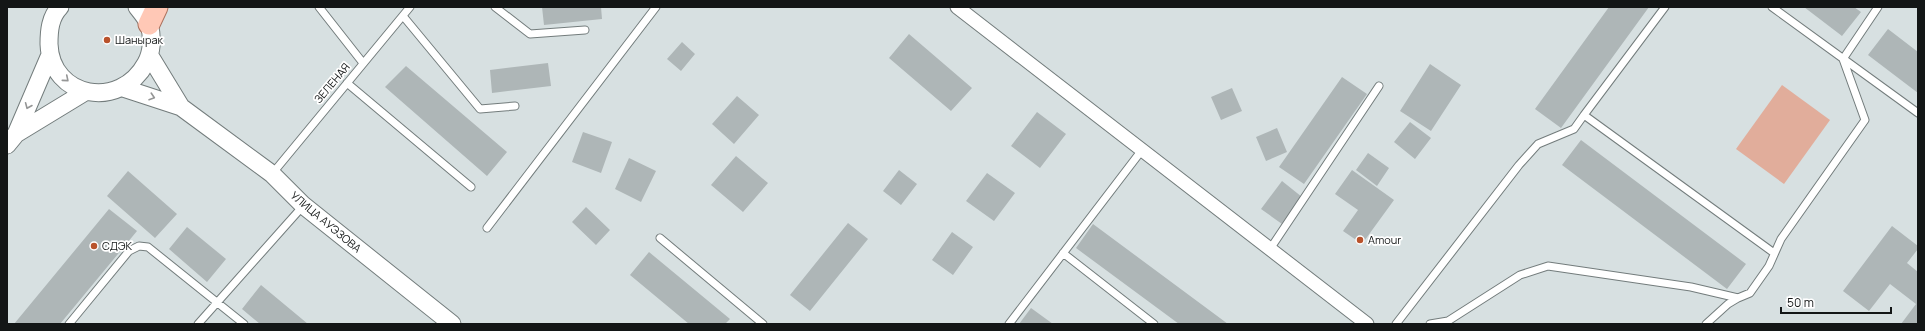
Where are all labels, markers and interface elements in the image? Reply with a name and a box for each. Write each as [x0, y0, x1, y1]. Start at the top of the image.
place label: Шанырак [115, 32, 164, 47]
marker: Шанырак [102, 35, 112, 45]
street label: ЗЕЛЕНАЯ [310, 59, 353, 106]
one-way arrow [61, 74, 68, 81]
one-way arrow [148, 93, 155, 101]
one-way arrow [25, 102, 33, 109]
street label: УЛИЦА АУЭЗОВА [288, 188, 365, 256]
place label: Amour [1368, 232, 1401, 247]
marker: Amour [1355, 235, 1365, 245]
place label: СДЭК [102, 238, 132, 253]
marker: СДЭК [89, 241, 99, 251]
scale bar [1781, 289, 1891, 315]
text: 50 m [1787, 294, 1814, 311]

